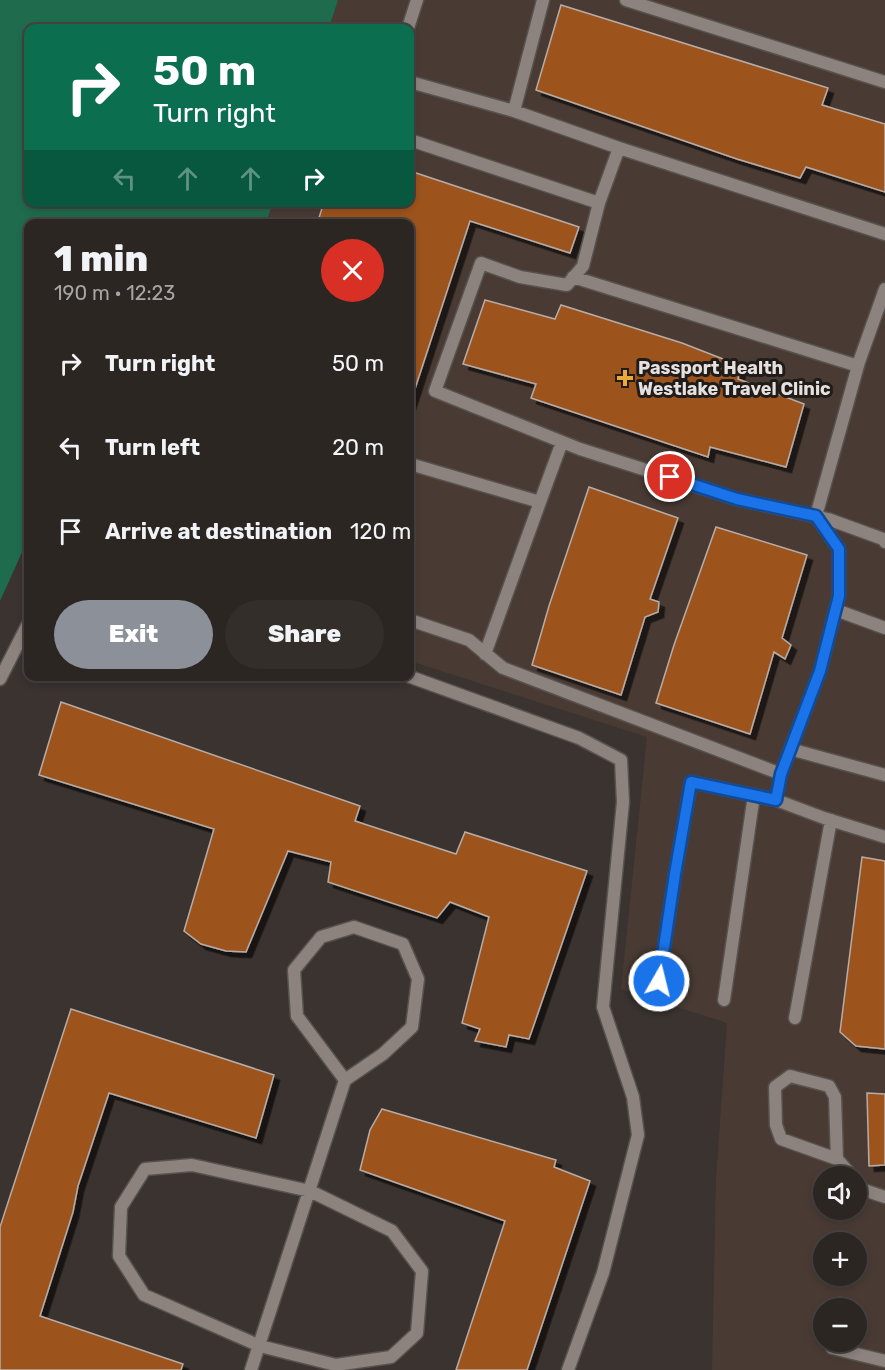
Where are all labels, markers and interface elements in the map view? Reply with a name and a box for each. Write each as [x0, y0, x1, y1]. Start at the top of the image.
text: 50 m [153, 46, 256, 96]
icon: right [54, 48, 132, 126]
text: Turn right [153, 97, 276, 129]
icon: left [108, 162, 141, 195]
icon: ahead [171, 162, 204, 195]
icon: ahead [234, 162, 267, 195]
icon: right [297, 162, 330, 195]
text: 1 min [54, 237, 148, 280]
button: close [321, 239, 384, 302]
text: 190 m · 12:23 [54, 281, 175, 305]
icon: right [54, 347, 87, 380]
text: Turn right [105, 350, 215, 377]
text: 50 m [332, 350, 384, 377]
place label: Passport Health Westlake Travel Clinic [638, 357, 831, 400]
marker: Passport Health Westlake Travel Clinic [616, 369, 634, 387]
icon: left [54, 431, 87, 464]
text: Turn left [105, 434, 200, 461]
text: 20 m [332, 434, 384, 461]
pin [644, 451, 695, 502]
icon: arrive [653, 460, 686, 493]
icon: arrive [54, 515, 87, 548]
text: Arrive at destination [105, 518, 332, 545]
text: 120 m [350, 518, 411, 545]
button: Exit [54, 600, 213, 669]
button: Share [225, 600, 384, 669]
position arrow [627, 949, 691, 1013]
map controls [813, 1166, 867, 1352]
button: sound [813, 1166, 867, 1220]
button: + [813, 1232, 867, 1286]
button: − [813, 1298, 867, 1352]

